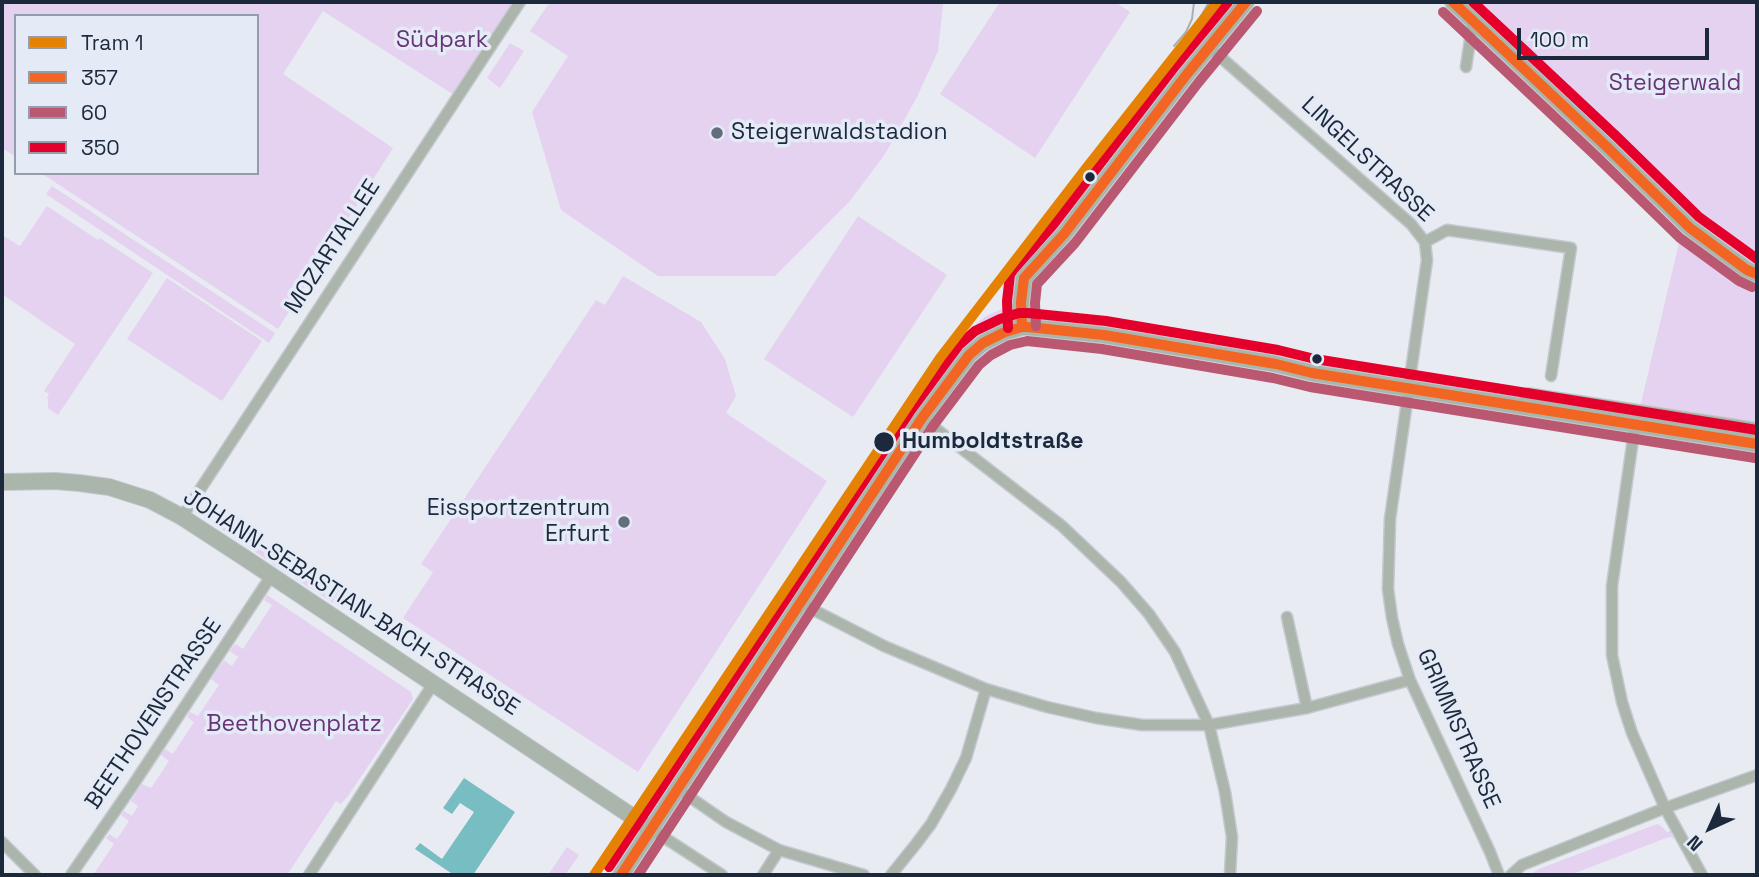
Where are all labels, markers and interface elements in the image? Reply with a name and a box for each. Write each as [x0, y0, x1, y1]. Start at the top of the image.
legend [14, 14, 259, 175]
scale bar [1521, 14, 1714, 58]
text: 100 m [1530, 26, 1589, 53]
park label: Südpark [396, 27, 488, 55]
text: Tram 1 [81, 29, 144, 56]
text: 357 [81, 64, 118, 91]
park label: Steigerwald [1609, 70, 1741, 98]
street label: LINGELSTRASSE [1295, 92, 1439, 228]
text: 60 [81, 99, 107, 126]
place label: Steigerwaldstadion [731, 119, 948, 147]
marker: Steigerwaldstadion [709, 125, 725, 141]
text: 350 [81, 134, 120, 161]
unlabelled marker [1083, 170, 1097, 184]
street label: MOZARTALLEE [279, 175, 387, 319]
unlabelled marker [1310, 352, 1324, 366]
place label: Humboldtstraße [902, 428, 1084, 456]
marker: Humboldtstraße [872, 430, 896, 454]
street label: JOHANN-SEBASTIAN-BACH-STRASSE [178, 484, 524, 722]
place label: Eissportzentrum Erfurt [427, 495, 610, 549]
marker: Eissportzentrum Erfurt [616, 514, 632, 530]
street label: BEETHOVENSTRASSE [80, 613, 228, 815]
street label: GRIMMSTRASSE [1410, 645, 1506, 813]
park label: Beethovenplatz [206, 711, 382, 739]
north arrow [1675, 793, 1745, 863]
text: N [1681, 830, 1708, 857]

